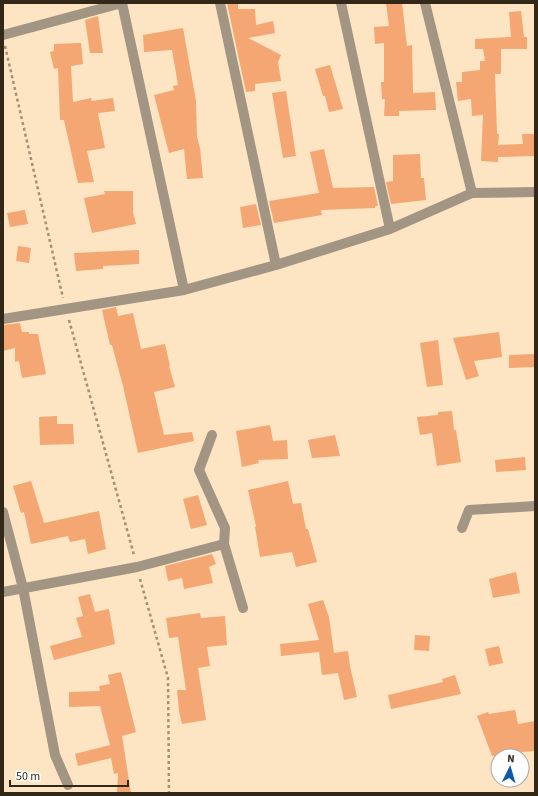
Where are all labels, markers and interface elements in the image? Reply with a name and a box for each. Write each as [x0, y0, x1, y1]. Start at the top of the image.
north arrow [490, 748, 530, 788]
text: N [507, 751, 515, 766]
scale bar [10, 762, 128, 788]
text: 50 m [16, 768, 40, 785]

